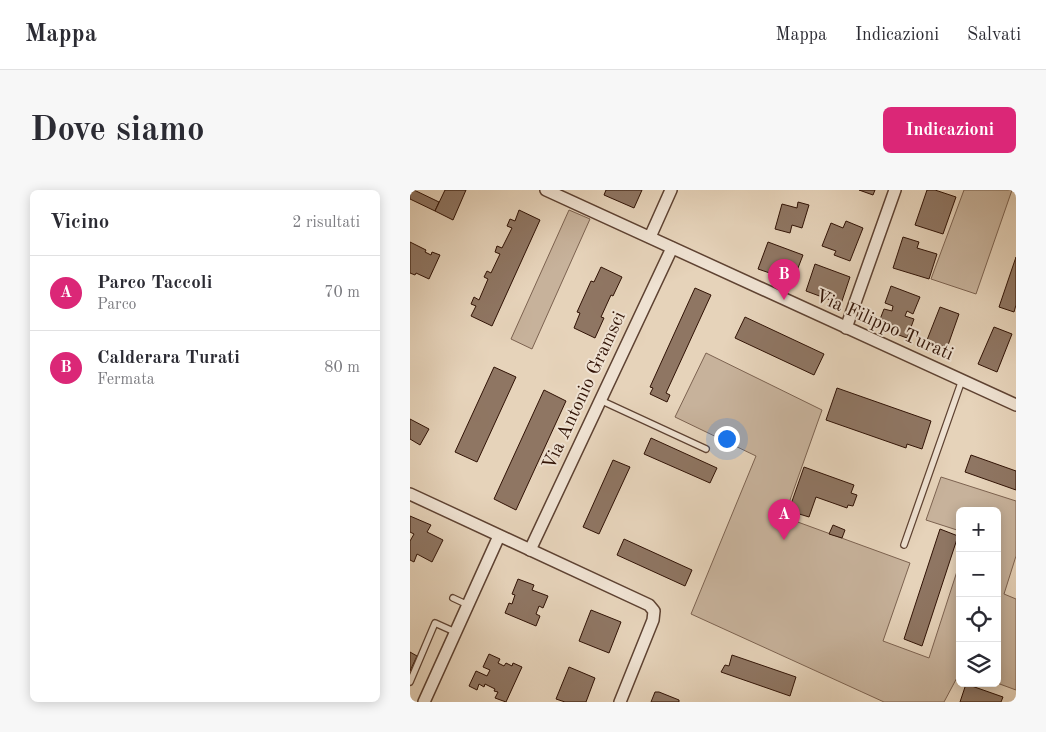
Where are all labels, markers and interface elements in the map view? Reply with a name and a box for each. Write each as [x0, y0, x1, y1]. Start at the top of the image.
text: Mappa [25, 23, 97, 47]
text: Mappa [775, 26, 827, 44]
text: Indicazioni [855, 26, 939, 44]
text: Salvati [967, 26, 1021, 44]
button: Indicazioni [883, 107, 1016, 153]
text: Dove siamo [30, 113, 205, 148]
text: Vicino [50, 212, 109, 233]
text: 2 risultati [292, 215, 360, 231]
pin: B [768, 259, 800, 300]
text: Parco Taccoli [97, 274, 212, 293]
text: A [60, 285, 72, 301]
text: 70 m [324, 285, 360, 301]
street label: Via Filippo Turati [812, 287, 956, 365]
text: Parco [97, 297, 137, 313]
street label: Via Antonio Gramsci [540, 309, 630, 473]
text: Calderara Turati [97, 349, 240, 368]
text: B [60, 360, 72, 376]
text: 80 m [324, 360, 360, 376]
text: Fermata [97, 372, 155, 388]
your location [714, 426, 740, 452]
pin: A [768, 499, 800, 540]
map controls [956, 507, 1001, 687]
button: + [956, 507, 1001, 552]
button: − [956, 552, 1001, 597]
button: locate [956, 597, 1001, 642]
button: layers [956, 642, 1001, 687]

